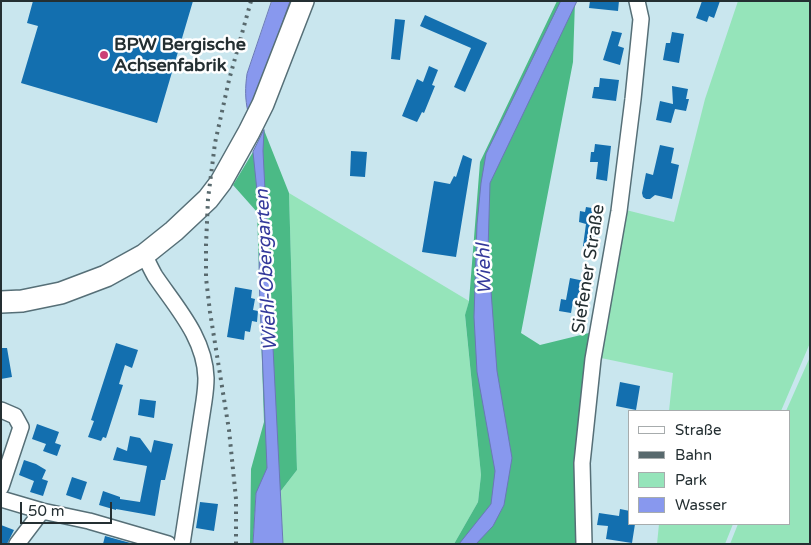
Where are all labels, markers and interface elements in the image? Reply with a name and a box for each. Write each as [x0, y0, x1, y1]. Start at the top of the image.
place label: BPW Bergische Achsenfabrik [114, 34, 246, 76]
marker: BPW Bergische Achsenfabrik [98, 49, 110, 61]
water label: Wiehl-Obergarten [251, 189, 283, 351]
street label: Siefener Straße [568, 203, 610, 335]
water label: Wiehl [473, 243, 497, 295]
legend [628, 410, 791, 525]
text: Straße [675, 421, 721, 439]
text: Bahn [675, 446, 712, 464]
text: Park [675, 471, 707, 489]
scale bar [22, 492, 115, 524]
text: Wasser [675, 496, 727, 514]
text: 50 m [28, 502, 65, 520]

